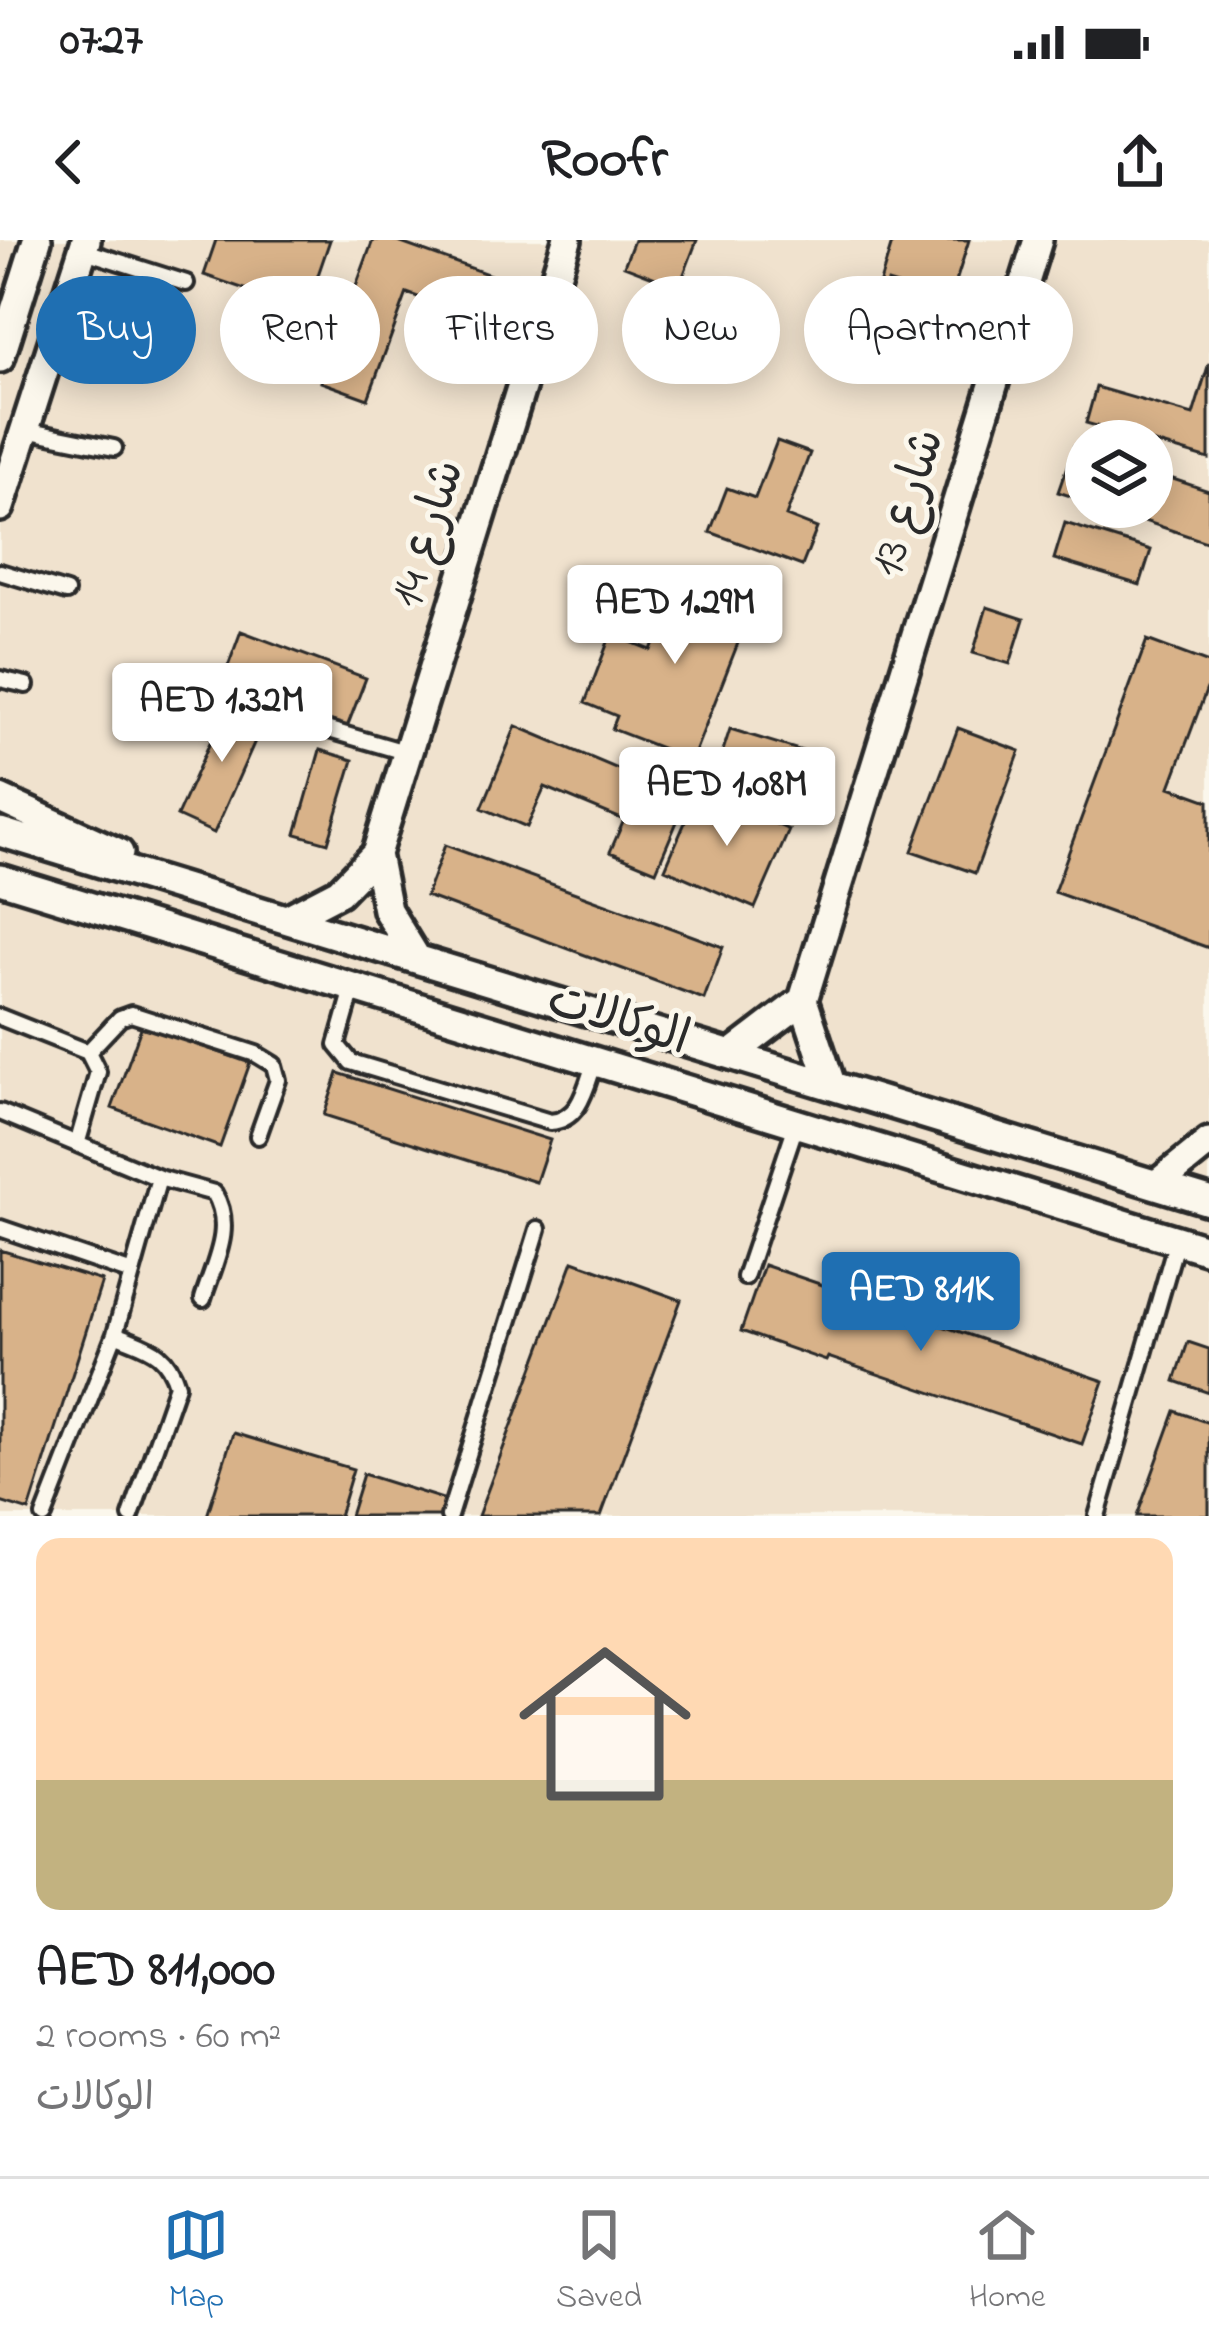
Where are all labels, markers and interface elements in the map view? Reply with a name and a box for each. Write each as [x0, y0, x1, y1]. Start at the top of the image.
text: 07:27 [60, 9, 143, 75]
text: Roofr [541, 123, 668, 201]
icon: back [36, 129, 102, 195]
icon: share [1107, 129, 1173, 195]
chip: Buy [36, 276, 196, 384]
chip: Rent [220, 276, 380, 384]
chip: Filters [404, 276, 598, 384]
chip: New [622, 276, 780, 384]
chip: Apartment [804, 276, 1073, 384]
map controls [1065, 420, 1173, 528]
button: layers [1065, 420, 1173, 528]
street label: شارع 13 [853, 421, 965, 585]
street label: شارع 14 [373, 452, 485, 616]
pin: AED 1.29M [538, 565, 812, 667]
text: AED 1.29M [594, 575, 756, 632]
pin: AED 1.32M [85, 663, 359, 765]
text: AED 1.32M [139, 673, 305, 730]
pin: AED 1.08M [590, 747, 864, 849]
text: AED 1.08M [646, 757, 808, 814]
street label: الوكالات [538, 966, 698, 1076]
pin: AED 811K [797, 1252, 1045, 1354]
text: AED 811K [849, 1262, 993, 1319]
icon: home [497, 1616, 713, 1832]
text: AED 811,000 [36, 1934, 275, 2009]
text: 2 rooms · 60 m² [36, 2009, 281, 2066]
text: الوكالات [36, 2071, 154, 2128]
tab: Map [163, 2202, 229, 2322]
tab: Saved [556, 2202, 642, 2322]
tab: Home [969, 2202, 1046, 2322]

